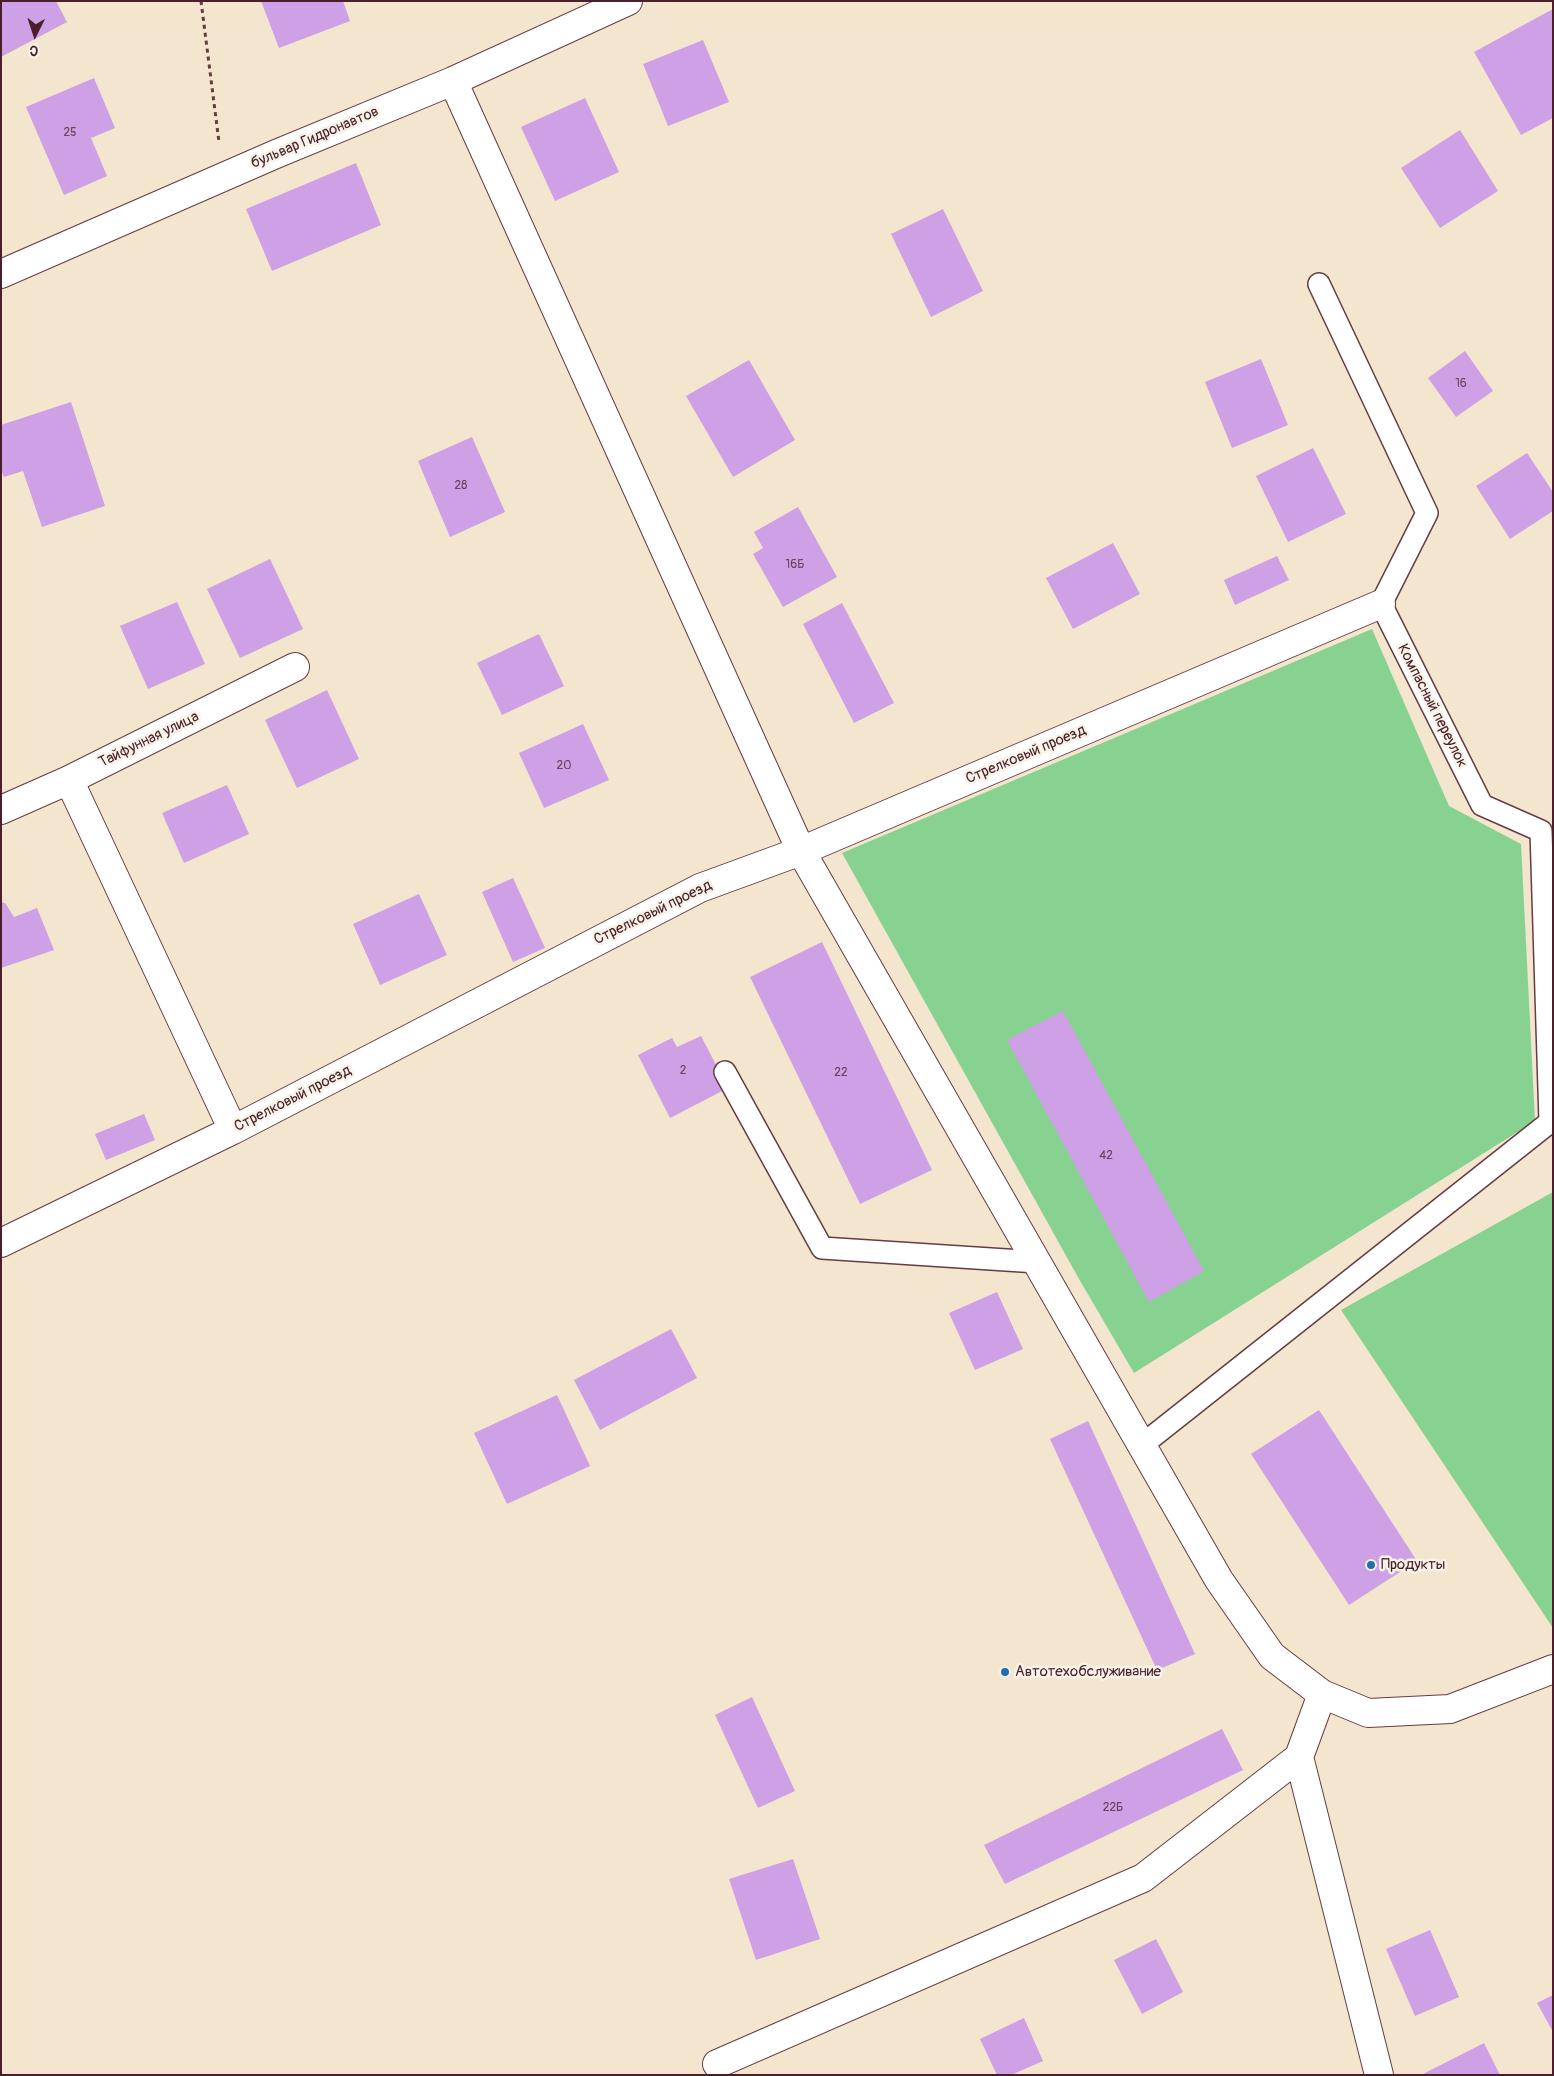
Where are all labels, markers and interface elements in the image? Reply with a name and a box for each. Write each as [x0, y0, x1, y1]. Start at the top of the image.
north arrow [10, 10, 60, 60]
text: С [29, 42, 39, 59]
street label: бульвар Гидронавтов [248, 103, 382, 173]
house number: 25 [63, 126, 77, 140]
house number: 16 [1455, 377, 1467, 391]
house number: 28 [455, 479, 467, 493]
house number: 16Б [786, 558, 804, 572]
street label: Компасный переулок [1393, 641, 1471, 771]
street label: Тайфунная улица [96, 708, 202, 772]
street label: Стрелковый проезд [963, 722, 1089, 788]
house number: 20 [557, 759, 571, 773]
street label: Стрелковый проезд [591, 877, 715, 949]
street label: Стрелковый проезд [232, 1062, 354, 1136]
house number: 2 [680, 1064, 686, 1078]
house number: 22 [834, 1066, 848, 1080]
house number: 42 [1099, 1149, 1113, 1163]
place label: Продукты [1381, 1556, 1445, 1574]
marker: Продукты [1365, 1559, 1377, 1571]
place label: Автотехобслуживание [1015, 1663, 1161, 1681]
marker: Автотехобслуживание [999, 1666, 1011, 1678]
house number: 22Б [1103, 1801, 1123, 1815]

